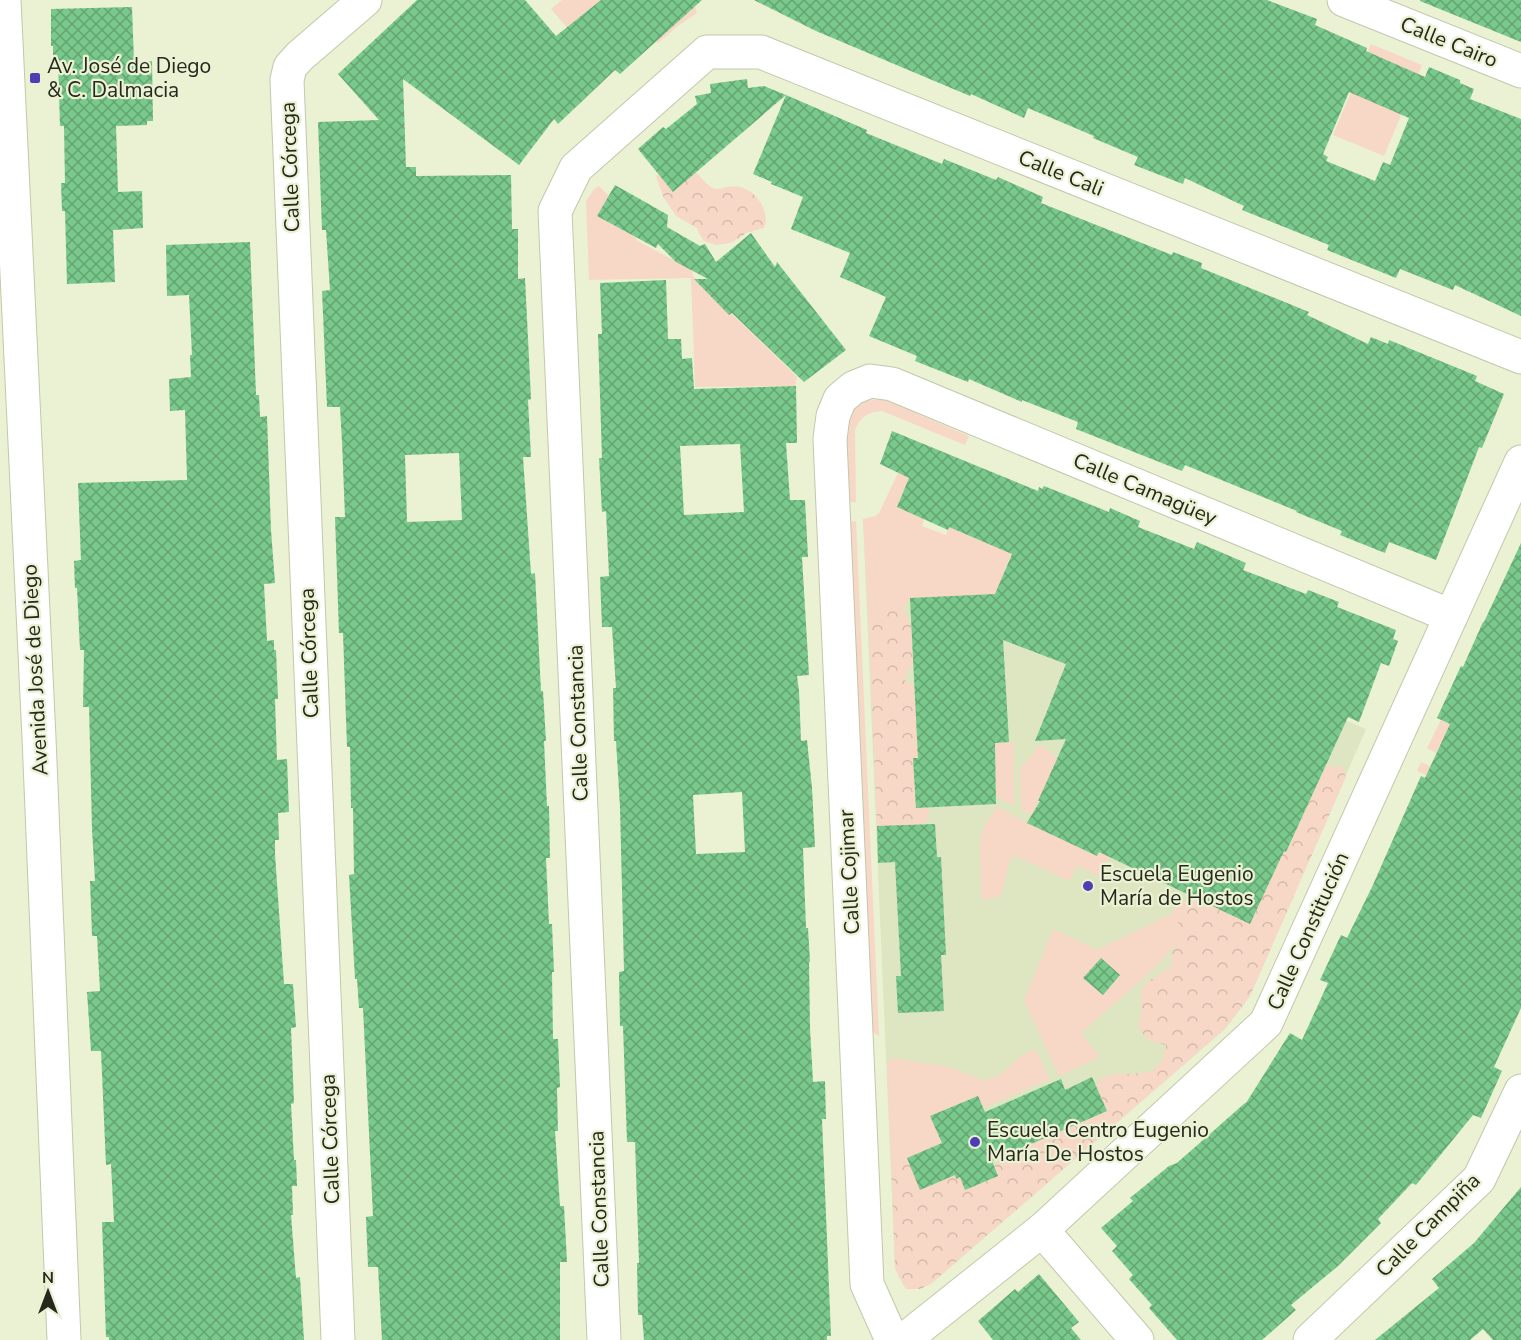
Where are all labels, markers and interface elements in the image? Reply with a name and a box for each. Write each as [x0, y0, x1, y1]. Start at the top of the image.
street label: Calle Cairo [1396, 10, 1502, 74]
place label: Av. José de Diego & C. Dalmacia [47, 52, 211, 104]
marker: Av. José de Diego & C. Dalmacia [28, 71, 42, 85]
street label: Calle Córcega [274, 101, 306, 233]
street label: Calle Cali [1014, 143, 1108, 203]
street label: Calle Camagüey [1069, 446, 1221, 532]
street label: Avenida José de Diego [15, 564, 55, 776]
street label: Calle Córcega [293, 587, 325, 719]
street label: Calle Constancia [561, 644, 595, 802]
street label: Calle Cojimar [832, 808, 866, 935]
street label: Calle Constitución [1261, 847, 1355, 1015]
place label: Escuela Eugenio María de Hostos [1100, 860, 1254, 912]
marker: Escuela Eugenio María de Hostos [1081, 879, 1095, 893]
street label: Calle Córcega [314, 1073, 346, 1205]
place label: Escuela Centro Eugenio María De Hostos [987, 1116, 1209, 1168]
street label: Calle Constancia [582, 1130, 616, 1288]
marker: Escuela Centro Eugenio María De Hostos [968, 1135, 982, 1149]
street label: Calle Campiña [1370, 1167, 1486, 1283]
north arrow [18, 1262, 78, 1322]
text: N [42, 1267, 54, 1289]

